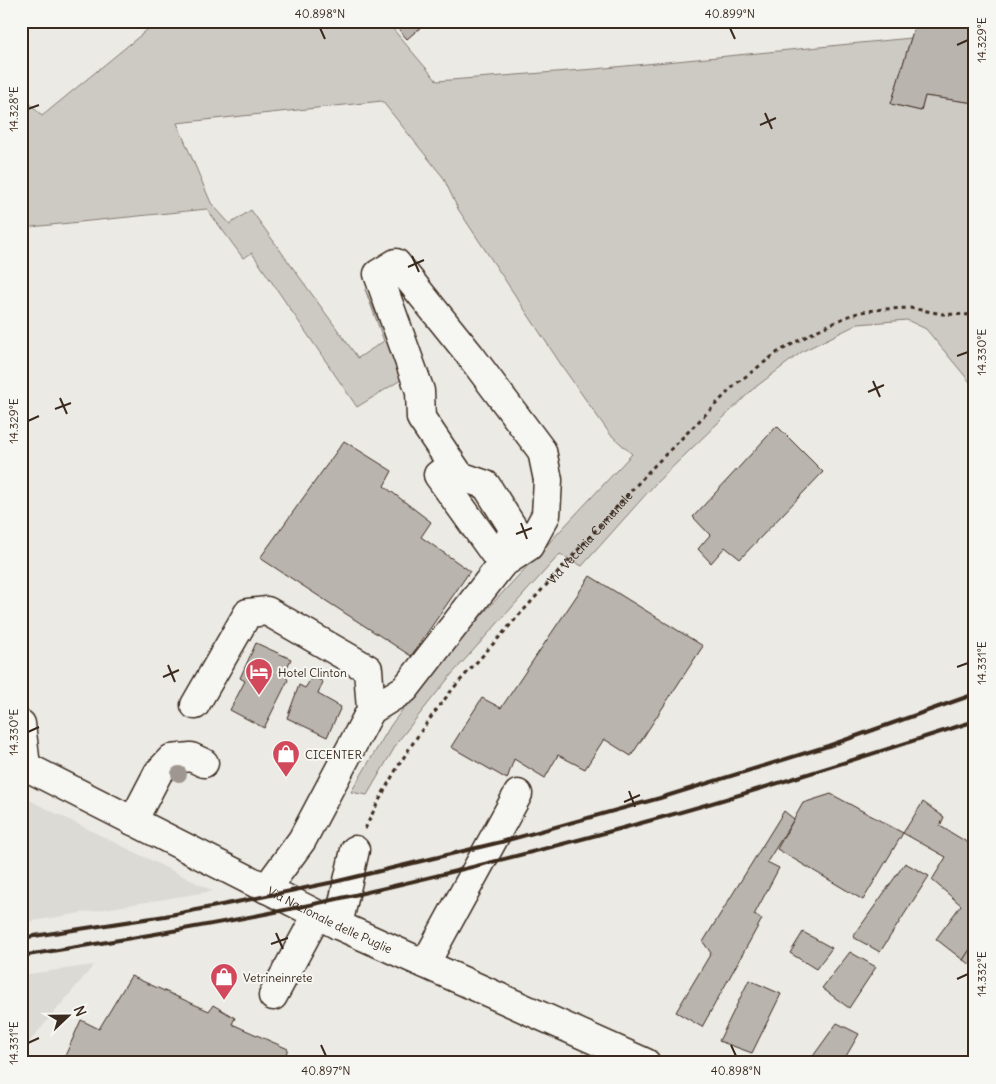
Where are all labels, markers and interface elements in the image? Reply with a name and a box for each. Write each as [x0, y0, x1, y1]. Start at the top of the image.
text: 40.898°N [295, 6, 345, 21]
text: 40.899°N [705, 6, 755, 21]
text: 14.329°E [974, 17, 989, 63]
text: 14.328°E [6, 86, 21, 132]
text: 14.330°E [974, 329, 989, 375]
text: 14.329°E [6, 398, 21, 444]
street label: Via Vecchia Comunale [544, 488, 635, 587]
text: 14.331°E [974, 641, 989, 685]
hotel icon: Hotel Clinton [244, 657, 274, 696]
place label: Hotel Clinton [278, 665, 347, 680]
text: 14.330°E [6, 709, 21, 755]
shop icon: CICENTER [271, 739, 301, 778]
place label: CICENTER [305, 747, 362, 762]
street label: Via Nazionale delle Puglie [265, 883, 395, 956]
text: 14.332°E [974, 951, 989, 997]
shop icon: Vetrineinrete [209, 962, 239, 1001]
place label: Vetrineinrete [243, 970, 313, 985]
north arrow [42, 992, 92, 1042]
text: N [70, 1003, 90, 1019]
text: 14.331°E [6, 1021, 21, 1065]
text: 40.897°N [301, 1063, 351, 1078]
text: 40.898°N [711, 1063, 761, 1078]

